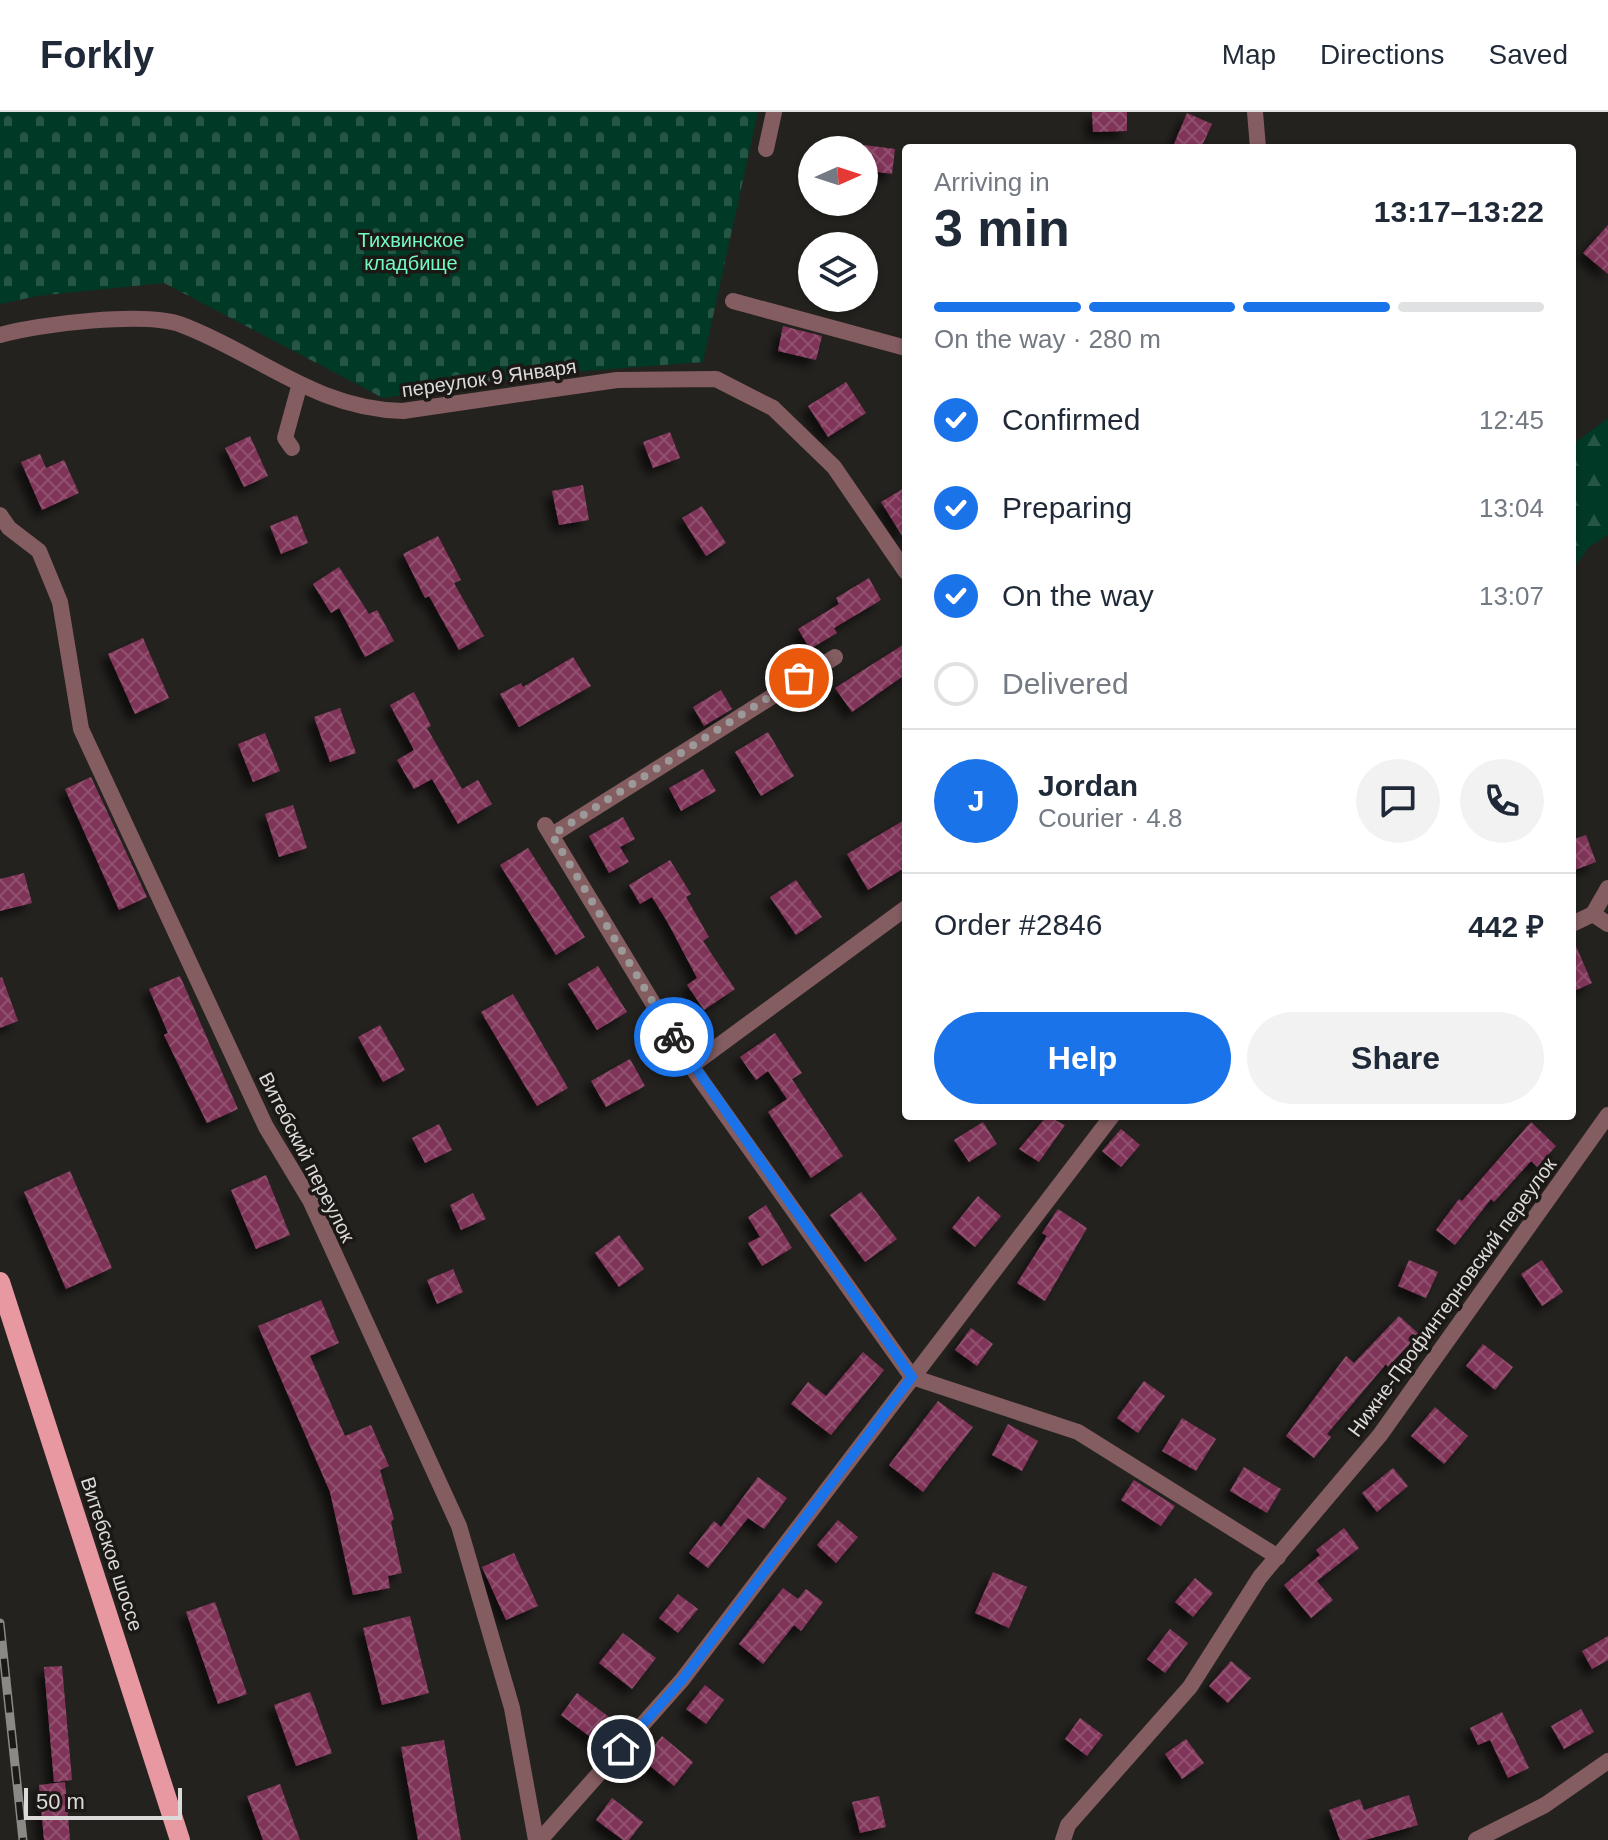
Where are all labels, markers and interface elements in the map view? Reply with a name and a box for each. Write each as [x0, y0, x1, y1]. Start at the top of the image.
text: Forkly [40, 34, 154, 76]
text: Map [1222, 39, 1276, 70]
text: Directions [1320, 39, 1445, 70]
text: Saved [1489, 39, 1568, 70]
north arrow [798, 136, 878, 216]
map controls [798, 136, 878, 312]
text: Arriving in [934, 167, 1050, 197]
text: 13:17–13:22 [1374, 195, 1544, 228]
text: 3 min [934, 199, 1070, 257]
park label: Тихвинское кладбище [358, 229, 464, 274]
button: layers [798, 232, 878, 312]
text: On the way · 280 m [934, 324, 1161, 354]
street label: переулок 9 Января [400, 355, 578, 401]
icon: check [934, 398, 978, 442]
text: Confirmed [1002, 403, 1140, 436]
text: 12:45 [1479, 405, 1544, 435]
icon: check [934, 486, 978, 530]
text: Preparing [1002, 491, 1132, 524]
text: 13:04 [1479, 493, 1544, 523]
icon: check [934, 574, 978, 618]
text: On the way [1002, 579, 1154, 612]
text: 13:07 [1479, 581, 1544, 611]
pin [765, 644, 833, 712]
icon: bag [777, 656, 821, 700]
text: Delivered [1002, 667, 1129, 700]
button: chat [1356, 759, 1440, 843]
button: phone [1460, 759, 1544, 843]
text: Jordan [1038, 769, 1138, 802]
text: J [968, 784, 984, 817]
text: Courier · 4.8 [1038, 803, 1183, 833]
text: Order #2846 [934, 908, 1102, 941]
text: 442 ₽ [1468, 910, 1544, 943]
courier [634, 997, 714, 1077]
button: Help [934, 1012, 1231, 1104]
button: Share [1247, 1012, 1544, 1104]
icon: bike [652, 1015, 696, 1059]
street label: Витебский переулок [255, 1068, 359, 1246]
street label: Нижне-Профинтерновский переулок [1344, 1153, 1561, 1441]
street label: Витебское шоссе [77, 1474, 147, 1634]
pin [587, 1715, 655, 1783]
icon: home [599, 1727, 643, 1771]
scale bar [24, 1784, 182, 1820]
text: 50 m [36, 1789, 85, 1814]

